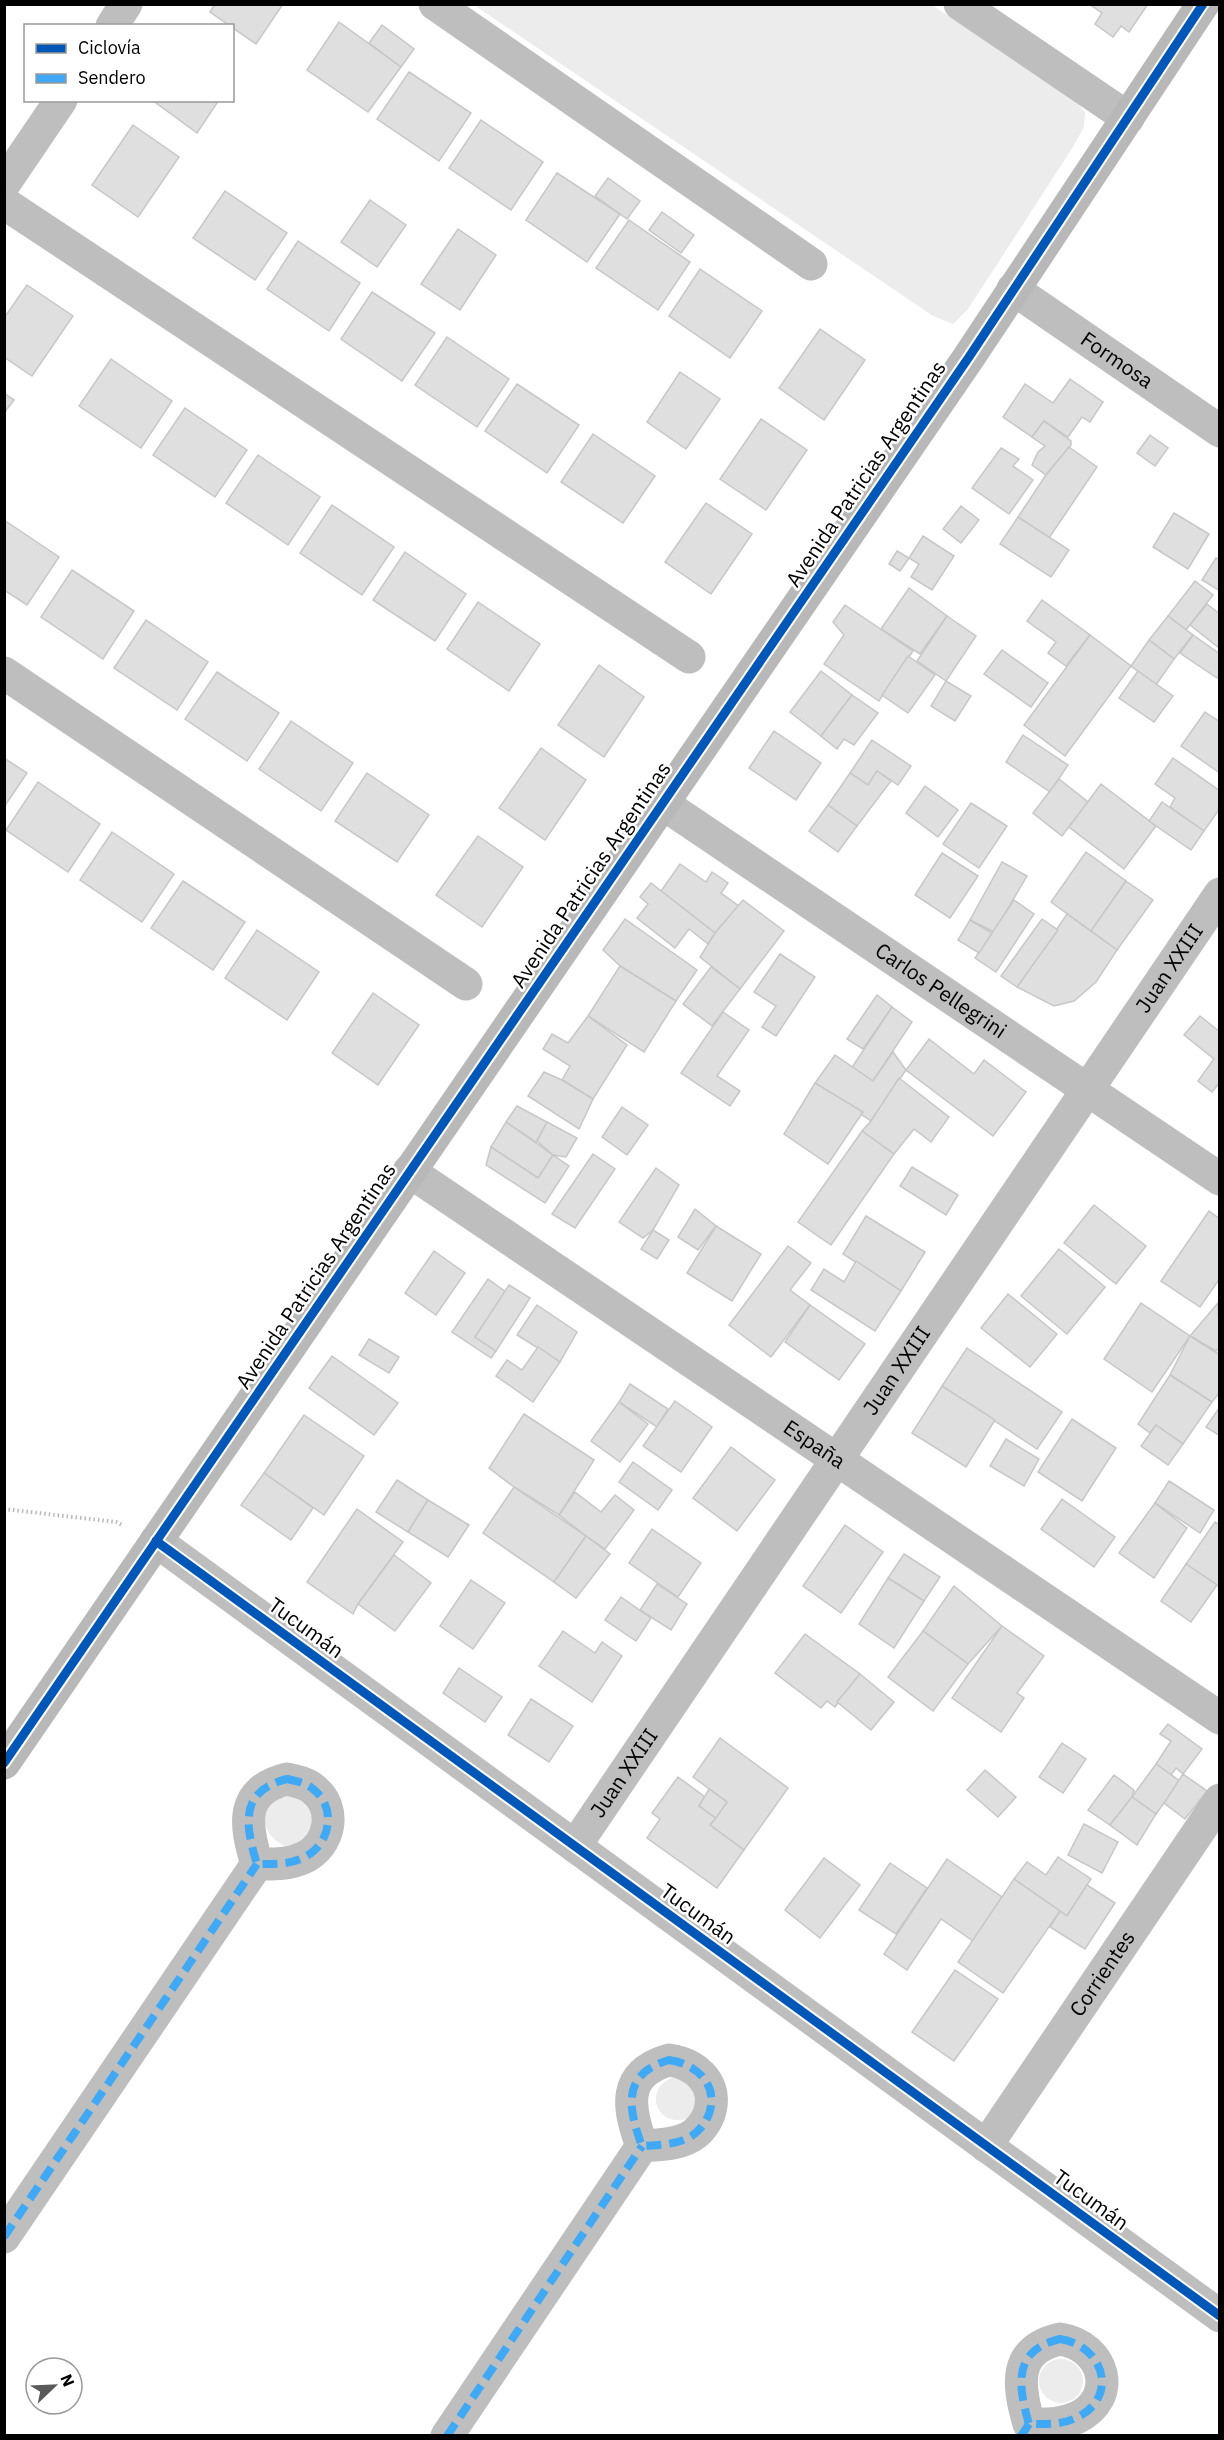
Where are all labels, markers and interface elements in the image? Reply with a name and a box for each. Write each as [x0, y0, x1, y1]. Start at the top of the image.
legend [24, 24, 234, 102]
text: Ciclovía [78, 36, 141, 59]
text: Sendero [78, 66, 145, 89]
street label: Formosa [1076, 325, 1159, 394]
street label: Avenida Patricias Argentinas [779, 355, 952, 592]
street label: Avenida Patricias Argentinas [504, 756, 677, 993]
street label: Juan XXIII [1129, 918, 1209, 1018]
street label: Carlos Pellegrini [870, 936, 1012, 1044]
street label: Avenida Patricias Argentinas [229, 1157, 402, 1394]
street label: Juan XXIII [856, 1320, 936, 1420]
street label: España [779, 1413, 851, 1475]
street label: Tucumán [263, 1590, 350, 1664]
street label: Juan XXIII [583, 1723, 664, 1823]
street label: Tucumán [655, 1876, 742, 1950]
street label: Corrientes [1063, 1925, 1141, 2022]
street label: Tucumán [1048, 2162, 1135, 2236]
north arrow [24, 2356, 84, 2416]
text: N [56, 2371, 79, 2389]

